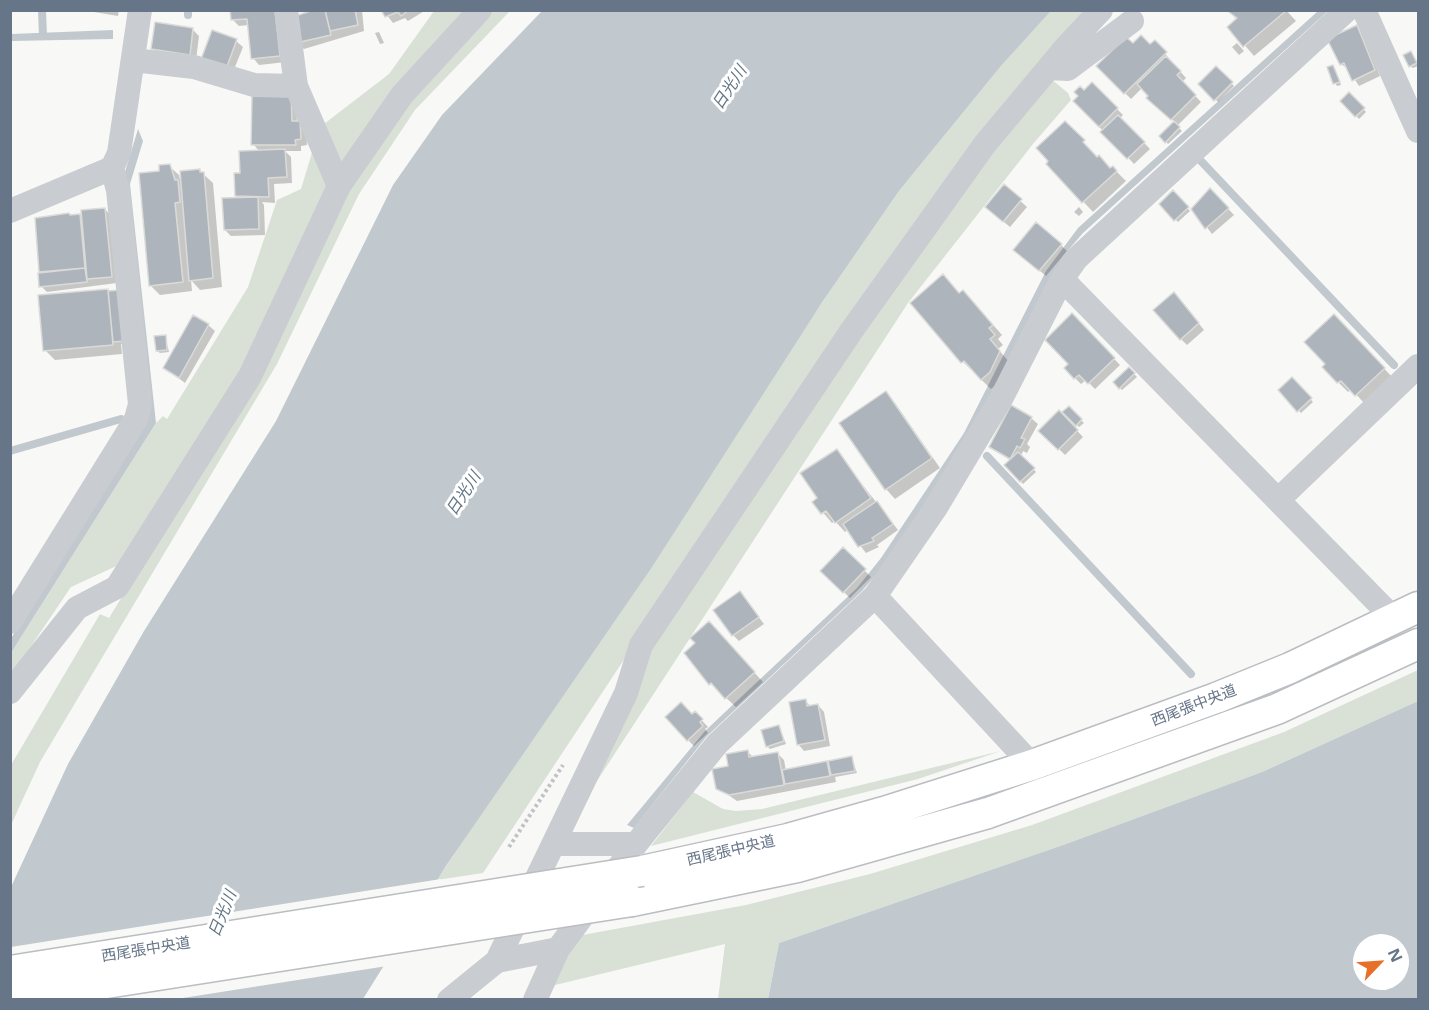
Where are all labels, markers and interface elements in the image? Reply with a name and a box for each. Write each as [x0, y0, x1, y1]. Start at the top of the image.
water label: 日光川 [709, 63, 751, 113]
water label: 日光川 [443, 469, 485, 519]
street label: 西尾張中央道 [1149, 681, 1239, 731]
street label: 西尾張中央道 [685, 832, 777, 870]
water label: 日光川 [205, 888, 241, 940]
north arrow [1351, 932, 1411, 992]
street label: 西尾張中央道 [100, 934, 192, 966]
text: N [1383, 945, 1408, 966]

